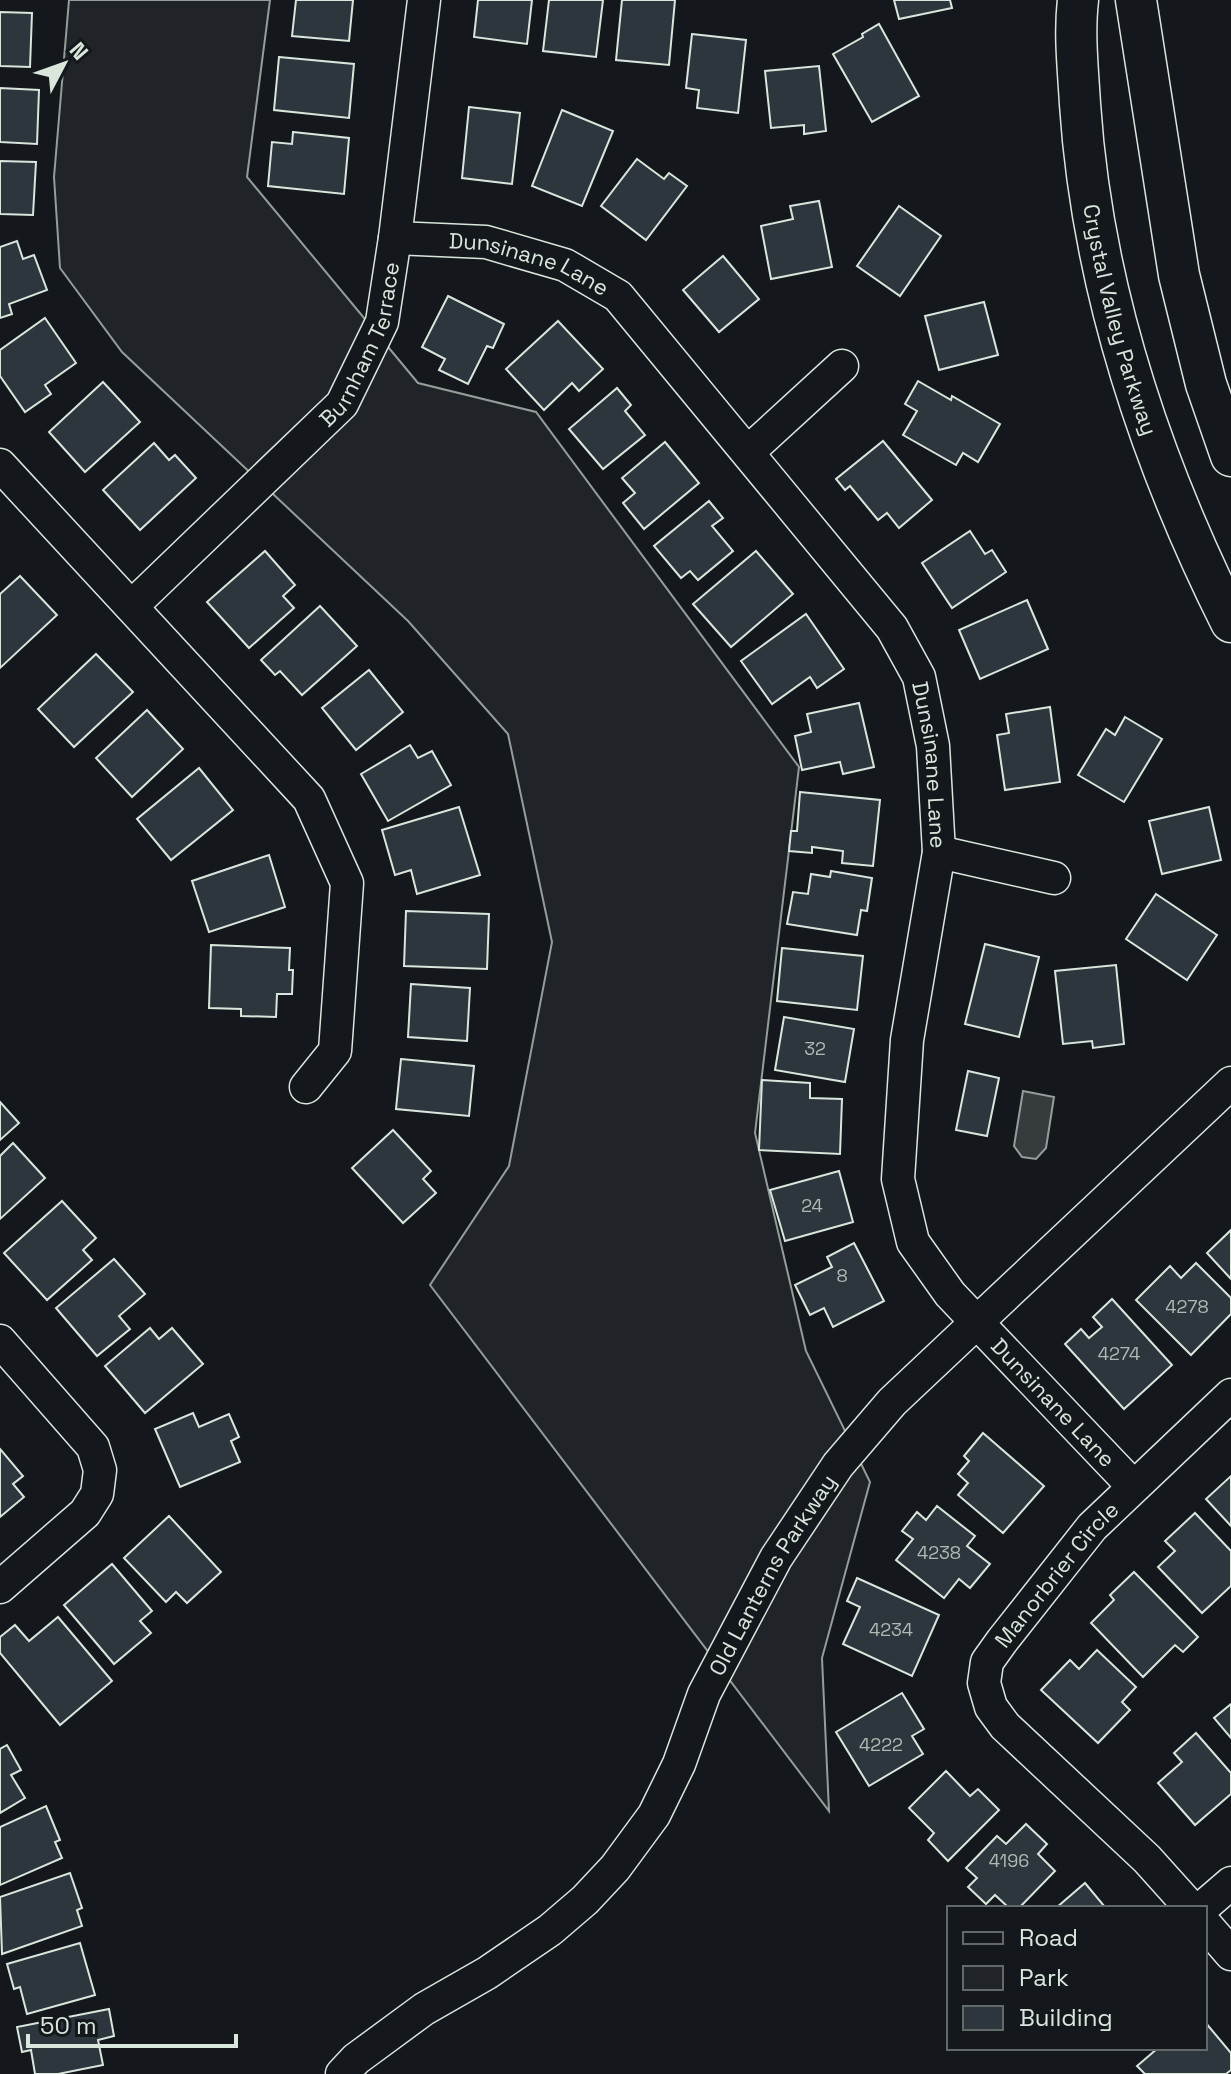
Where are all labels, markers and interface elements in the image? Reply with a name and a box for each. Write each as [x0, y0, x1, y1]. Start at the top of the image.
north arrow [24, 24, 104, 104]
text: N [64, 36, 94, 66]
street label: Crystal Valley Parkway [1077, 202, 1164, 439]
street label: Dunsinane Lane [448, 226, 614, 302]
street label: Burnham Terrace [313, 260, 405, 433]
street label: Dunsinane Lane [906, 679, 953, 849]
house number: 32 [804, 1037, 826, 1060]
house number: 24 [801, 1194, 823, 1217]
house number: 8 [836, 1264, 848, 1287]
house number: 4278 [1165, 1295, 1209, 1318]
street label: Dunsinane Lane [985, 1332, 1121, 1473]
house number: 4274 [1098, 1342, 1140, 1365]
street label: Old Lanterns Parkway [702, 1469, 842, 1680]
street label: Manorbrier Circle [988, 1495, 1124, 1653]
house number: 4238 [917, 1541, 961, 1564]
house number: 4234 [869, 1618, 913, 1641]
house number: 4222 [859, 1733, 903, 1756]
house number: 4196 [989, 1849, 1029, 1872]
legend [947, 1906, 1207, 2050]
text: Road [1019, 1922, 1078, 1953]
text: Park [1019, 1962, 1069, 1993]
scale bar [28, 1998, 236, 2048]
text: Building [1019, 2002, 1113, 2033]
text: 50 m [40, 2010, 97, 2041]

